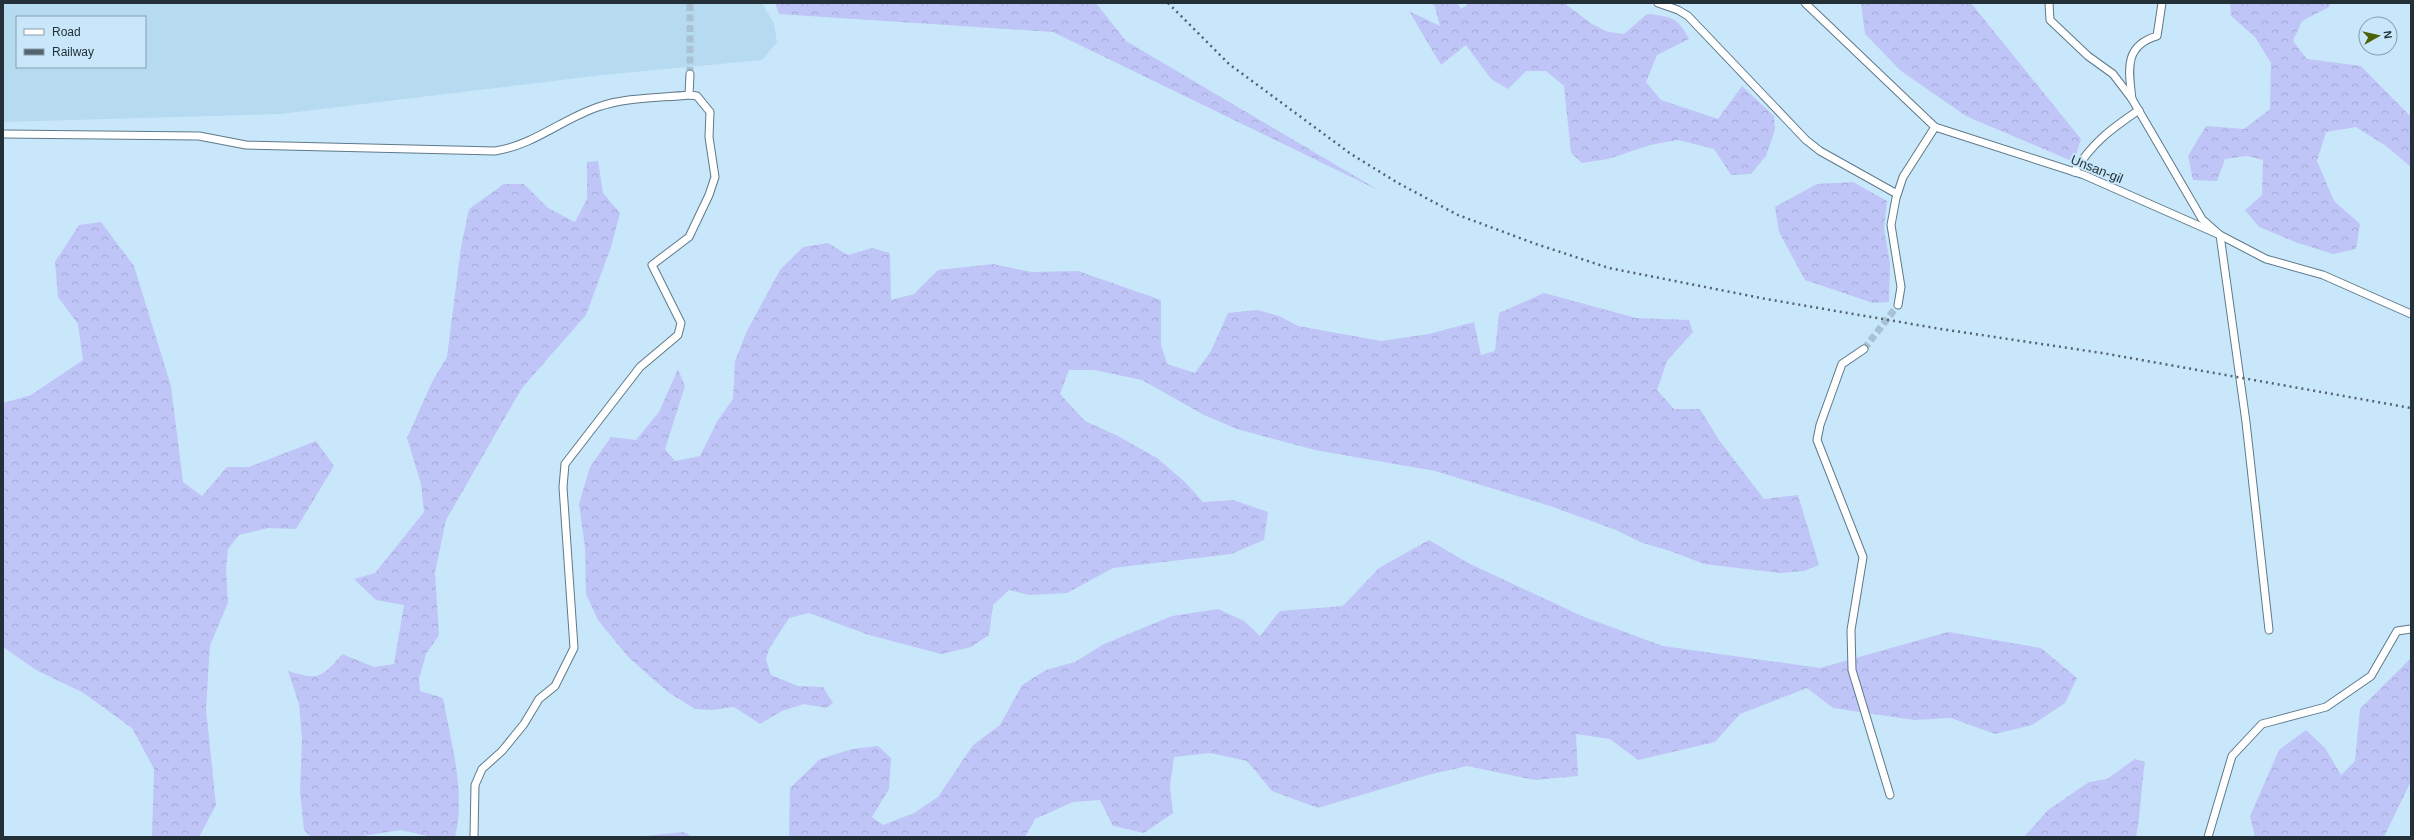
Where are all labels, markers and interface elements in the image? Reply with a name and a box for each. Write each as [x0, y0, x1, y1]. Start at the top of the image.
legend [16, 16, 146, 68]
north arrow [2358, 16, 2398, 56]
text: Road [52, 25, 81, 39]
text: N [2381, 30, 2394, 39]
text: Railway [52, 45, 94, 59]
street label: Unsan-gil [2069, 152, 2125, 186]

